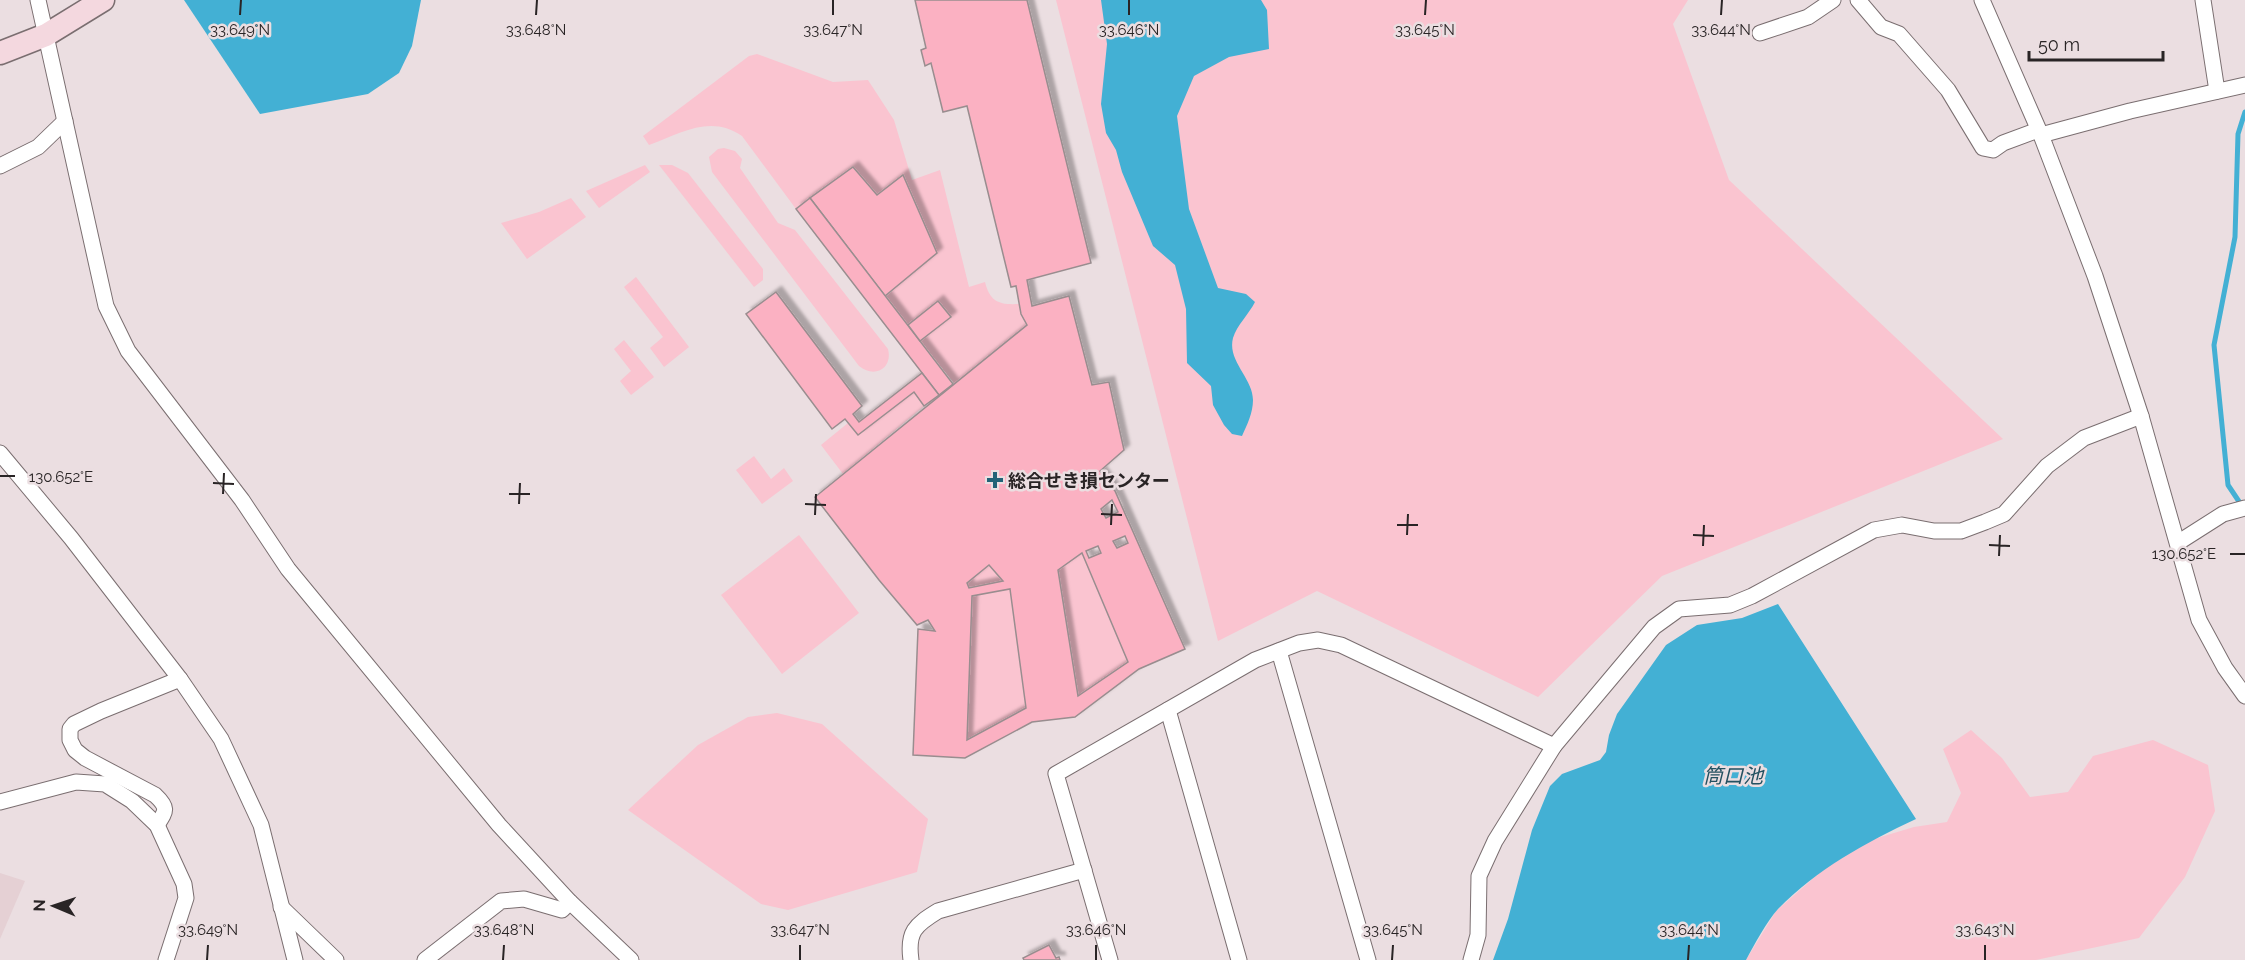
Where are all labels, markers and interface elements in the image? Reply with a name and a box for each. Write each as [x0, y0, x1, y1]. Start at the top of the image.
text: 33.649°N [210, 21, 270, 39]
text: 33.648°N [506, 21, 566, 39]
text: 33.647°N [803, 21, 863, 39]
text: 33.646°N [1099, 21, 1159, 39]
text: 33.645°N [1395, 21, 1455, 39]
text: 33.644°N [1691, 21, 1751, 39]
scale bar [2029, 24, 2162, 62]
text: 50 m [2038, 34, 2080, 55]
text: 130.652°E [29, 468, 93, 486]
place label: 総合せき損センター [1008, 470, 1170, 491]
marker: 総合せき損センター [986, 471, 1004, 489]
text: 130.652°E [2152, 545, 2216, 563]
water label: 筒口池 [1703, 764, 1765, 788]
north arrow [24, 876, 84, 936]
text: N [30, 899, 49, 912]
text: 33.649°N [178, 921, 238, 939]
text: 33.648°N [474, 921, 534, 939]
text: 33.647°N [770, 921, 830, 939]
text: 33.646°N [1066, 921, 1126, 939]
text: 33.645°N [1363, 921, 1423, 939]
text: 33.644°N [1659, 921, 1719, 939]
text: 33.643°N [1955, 921, 2015, 939]

